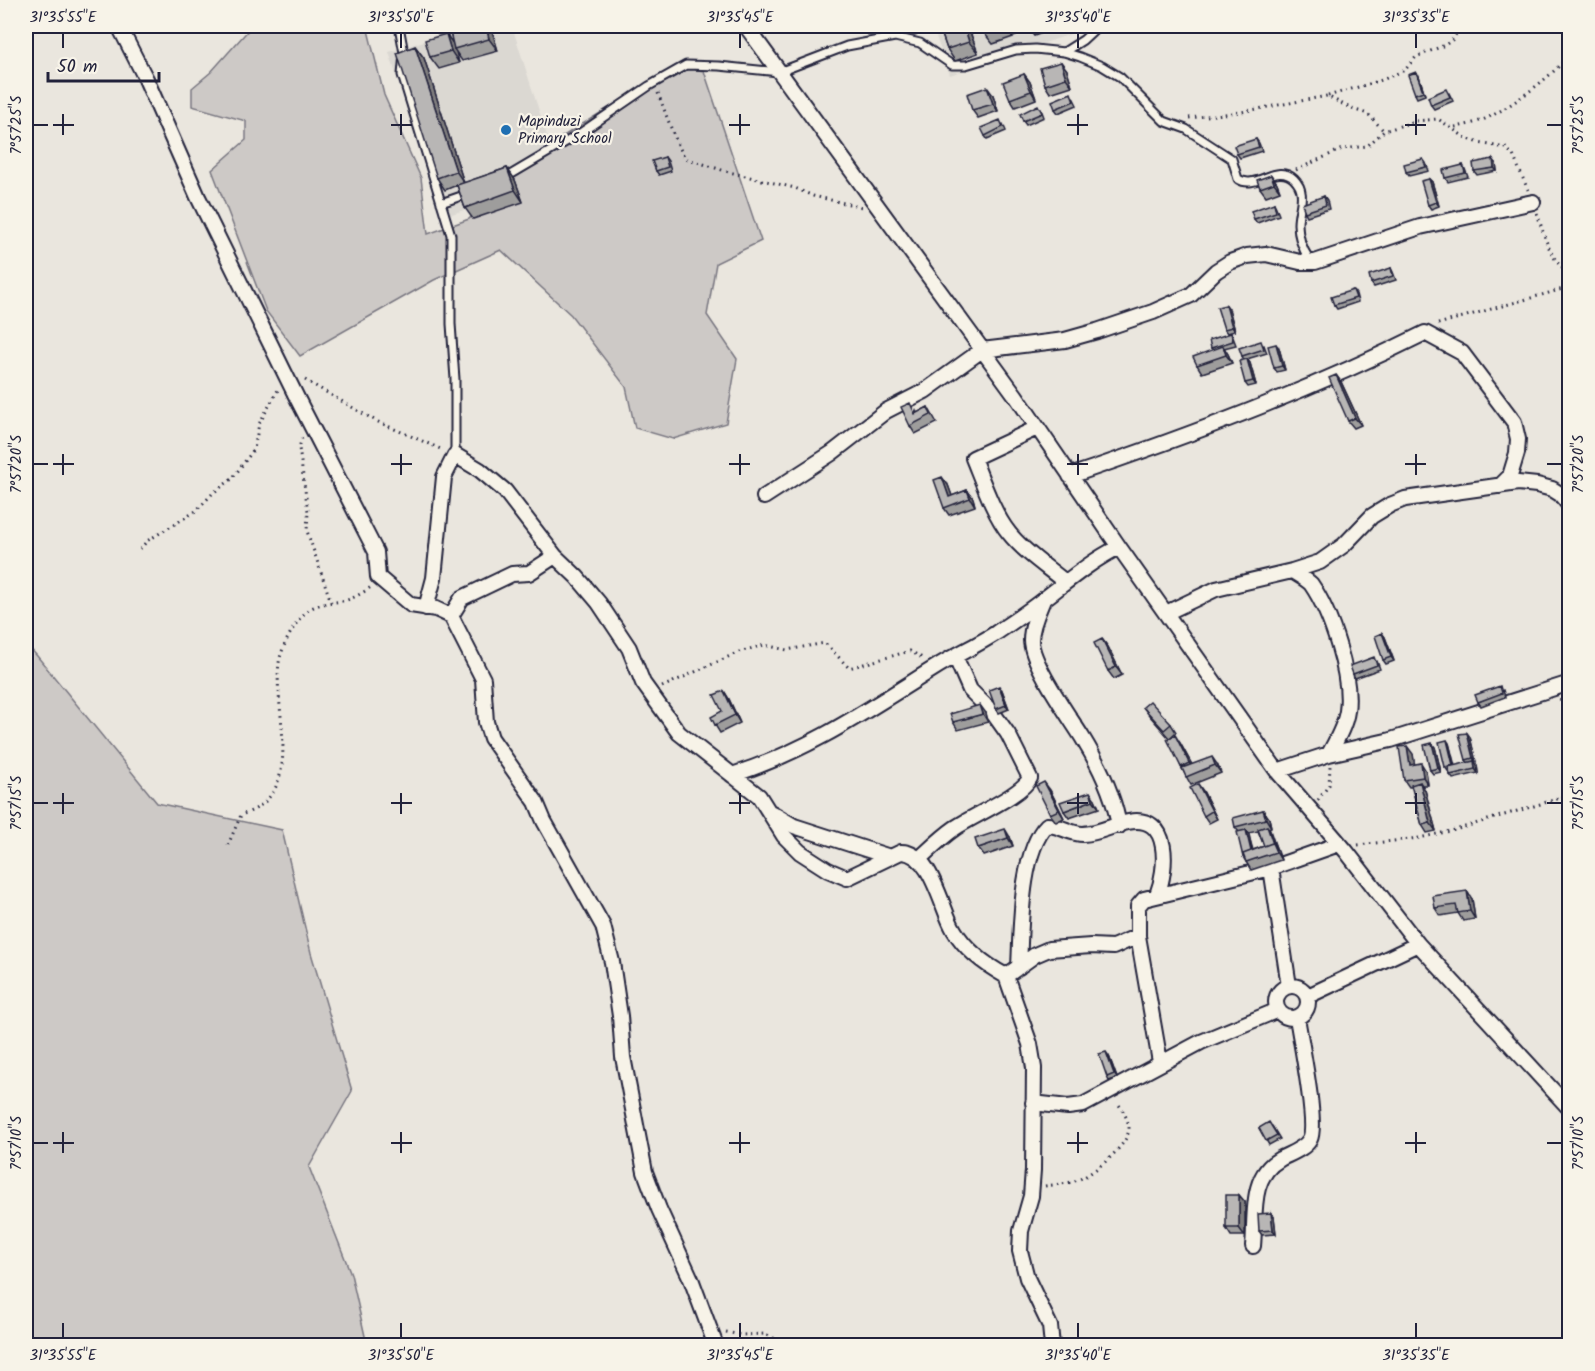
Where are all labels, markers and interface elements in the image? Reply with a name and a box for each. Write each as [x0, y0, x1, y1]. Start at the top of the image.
text: 31°35'55"E [29, 6, 98, 30]
text: 31°35'50"E [368, 6, 435, 30]
text: 31°35'45"E [706, 6, 775, 30]
text: 31°35'40"E [1045, 6, 1113, 30]
text: 31°35'35"E [1382, 6, 1451, 30]
scale bar [48, 45, 159, 83]
text: 50 m [57, 53, 97, 82]
text: 7°57'25"S [5, 96, 29, 154]
text: 7°57'25"S [1567, 96, 1591, 154]
place label: Mapinduzi Primary School [518, 110, 612, 151]
marker: Mapinduzi Primary School [499, 123, 513, 137]
text: 7°57'20"S [5, 435, 29, 493]
text: 7°57'20"S [1567, 435, 1591, 493]
text: 7°57'15"S [5, 776, 29, 830]
text: 7°57'15"S [1567, 776, 1591, 830]
text: 7°57'10"S [5, 1116, 29, 1170]
text: 7°57'10"S [1567, 1116, 1591, 1170]
text: 31°35'55"E [29, 1344, 98, 1368]
text: 31°35'50"E [368, 1344, 435, 1368]
text: 31°35'45"E [706, 1344, 775, 1368]
text: 31°35'40"E [1045, 1344, 1113, 1368]
text: 31°35'35"E [1382, 1344, 1451, 1368]

